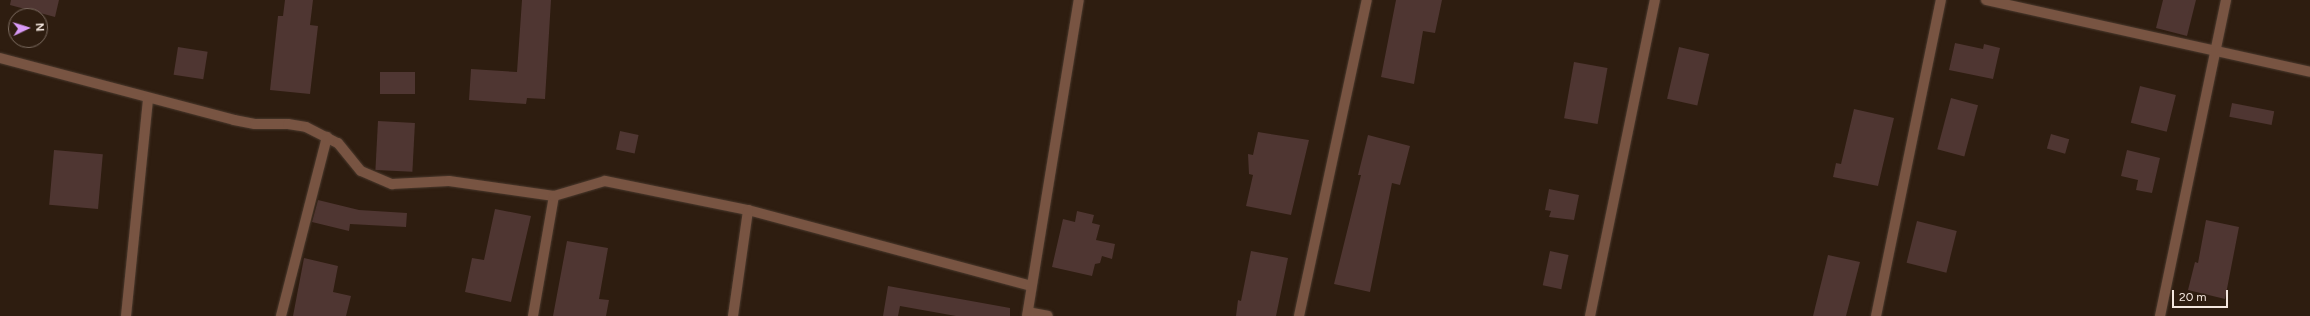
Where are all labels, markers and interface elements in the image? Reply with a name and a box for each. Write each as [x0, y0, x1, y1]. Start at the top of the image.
north arrow [8, 8, 48, 48]
text: N [33, 22, 46, 32]
scale bar [2174, 282, 2230, 308]
text: 20 m [2179, 290, 2207, 304]

